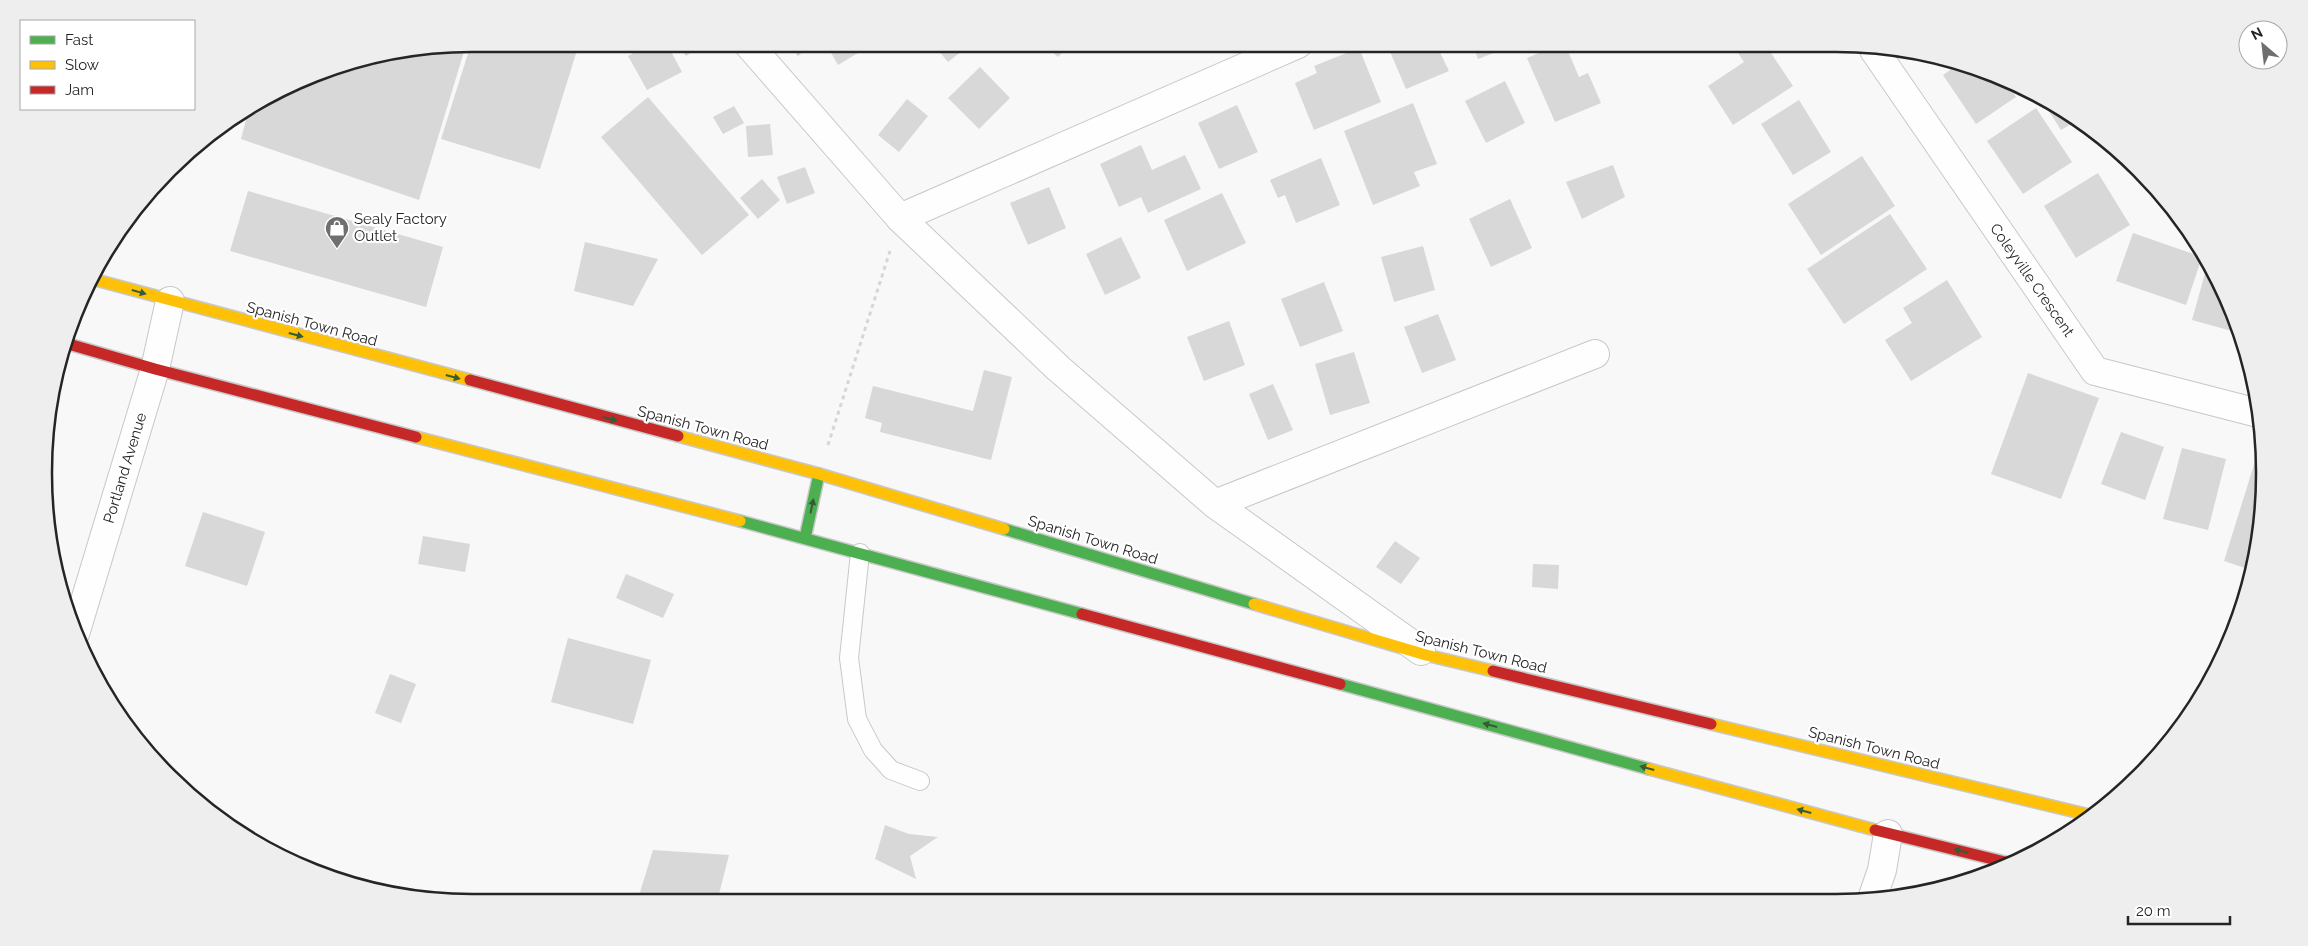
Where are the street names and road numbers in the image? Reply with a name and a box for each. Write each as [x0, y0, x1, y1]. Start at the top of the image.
street label: Coleyville Crescent [1986, 220, 2078, 340]
street label: Spanish Town Road [245, 298, 379, 350]
street label: Spanish Town Road [636, 402, 770, 454]
street label: Portland Avenue [100, 410, 150, 525]
street label: Spanish Town Road [1026, 512, 1160, 568]
street label: Spanish Town Road [1413, 627, 1549, 677]
street label: Spanish Town Road [1806, 723, 1942, 773]

